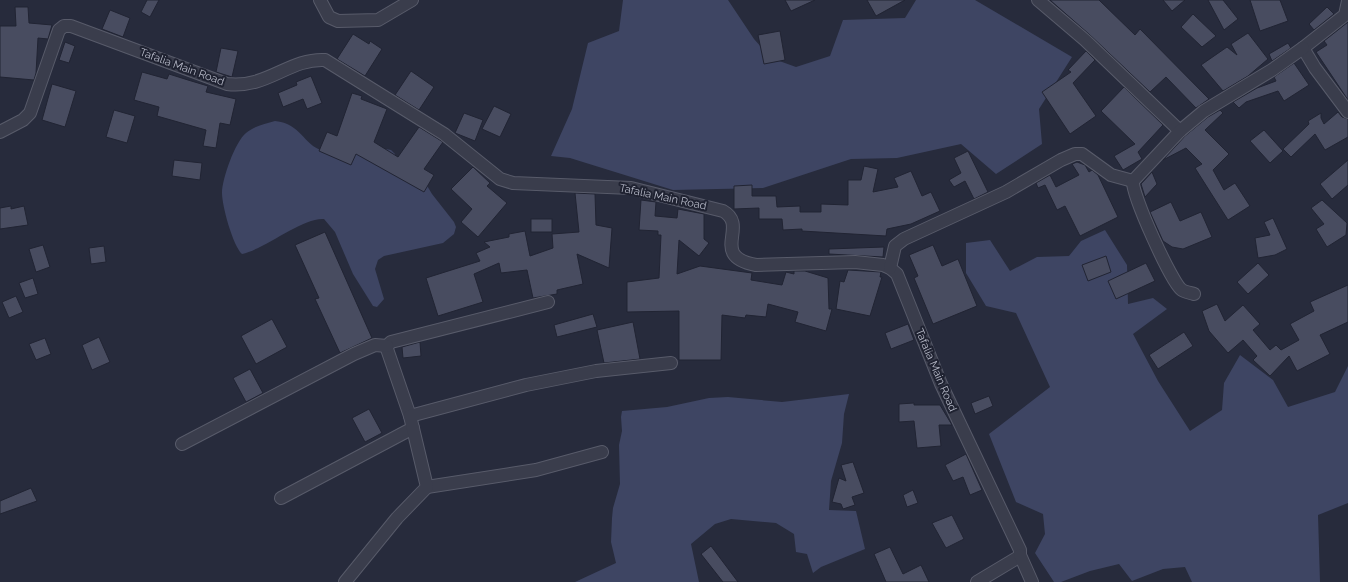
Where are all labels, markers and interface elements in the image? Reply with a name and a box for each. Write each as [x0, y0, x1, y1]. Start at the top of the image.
street label: Tafalia Main Road [138, 46, 226, 88]
street label: Tafalia Main Road [618, 181, 708, 213]
street label: Tafalia Main Road [913, 327, 959, 414]

